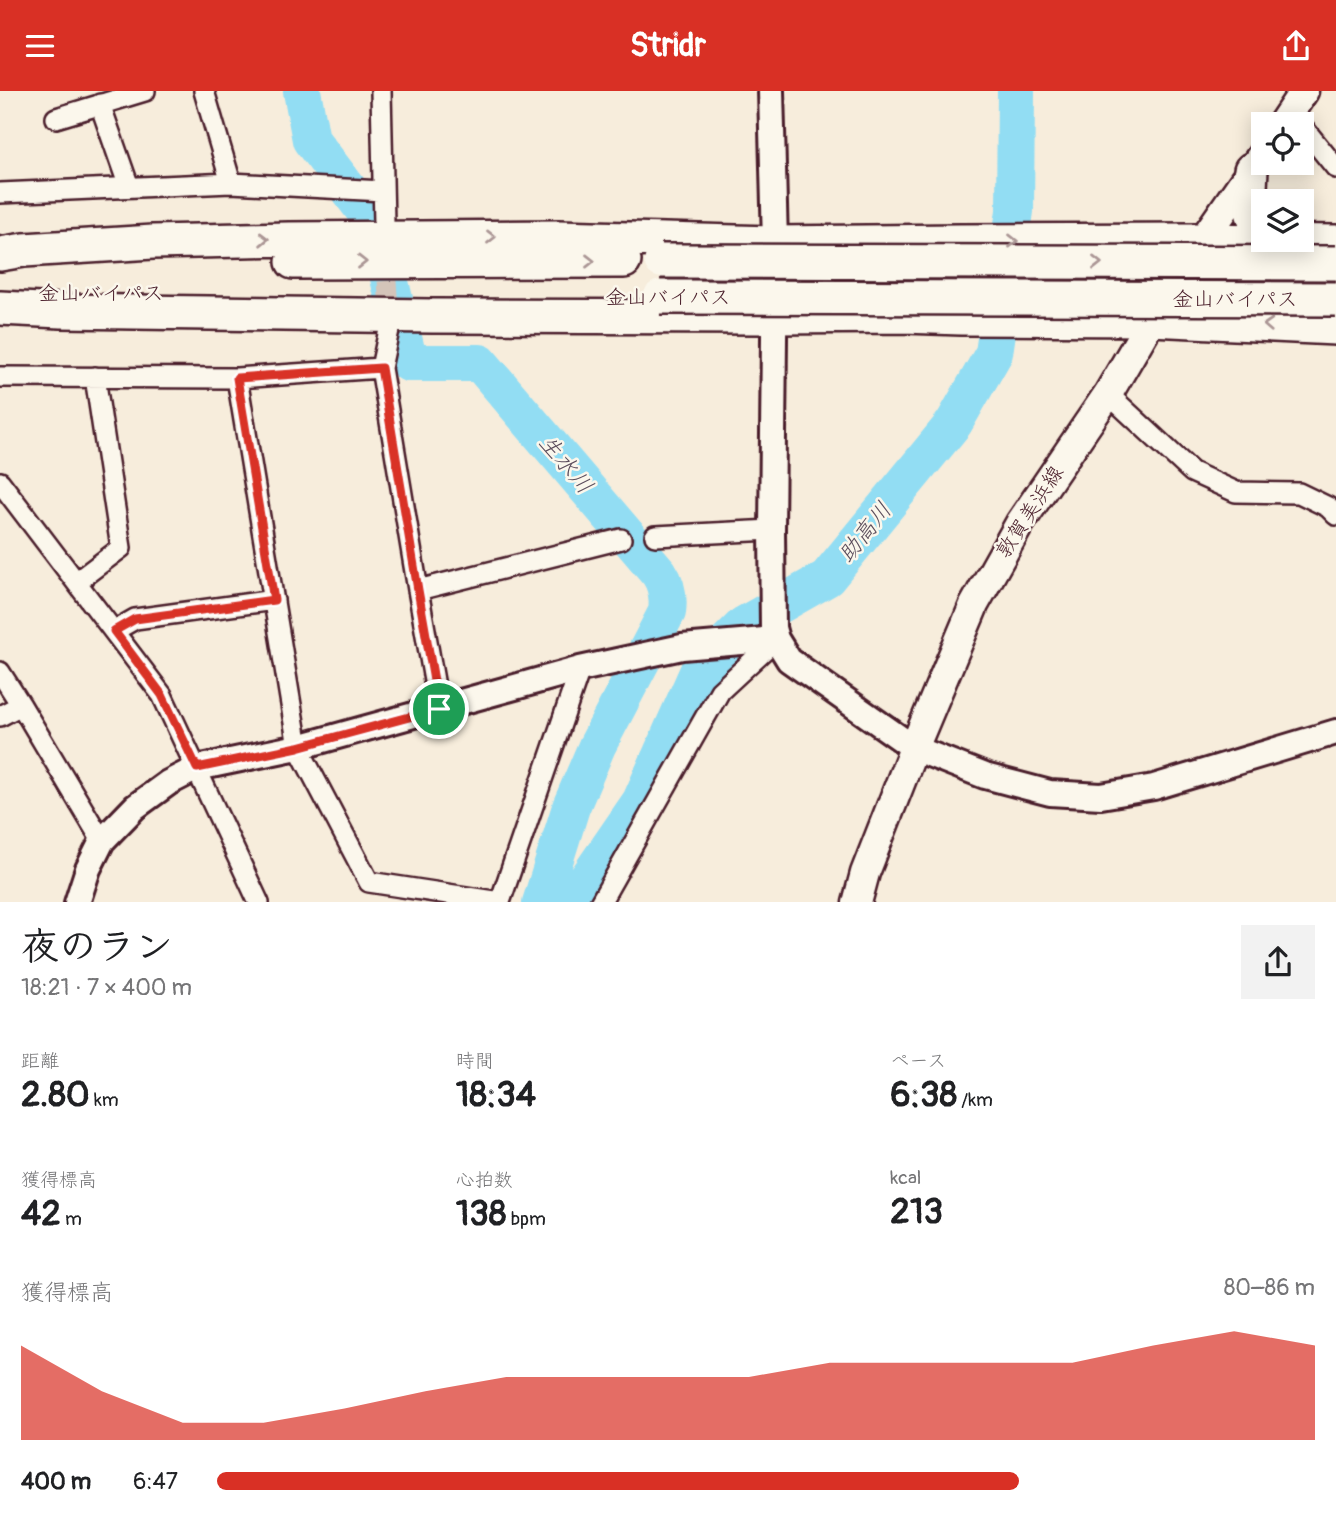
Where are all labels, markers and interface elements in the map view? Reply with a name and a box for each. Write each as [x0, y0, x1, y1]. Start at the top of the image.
text: Stridr [630, 26, 706, 66]
icon: menu [21, 27, 59, 65]
icon: share [1277, 27, 1315, 65]
map controls [1251, 112, 1314, 252]
button: locate [1251, 112, 1314, 175]
button: layers [1251, 189, 1314, 252]
one-way arrow [486, 230, 497, 245]
one-way arrow [259, 231, 269, 247]
one-way arrow [1007, 233, 1018, 248]
one-way arrow [585, 253, 595, 269]
one-way arrow [357, 254, 368, 270]
one-way arrow [1092, 255, 1103, 271]
street label: 金山バイパス [38, 280, 164, 307]
street label: 金山バイパス [605, 284, 731, 311]
street label: 金山バイパス [1172, 286, 1298, 313]
one-way arrow [1262, 317, 1273, 332]
water label: 生水川 [533, 428, 599, 500]
street label: 敦賀美浜線 [990, 461, 1070, 563]
water label: 助高川 [832, 496, 898, 568]
pin [409, 679, 469, 739]
icon: arrive [420, 690, 458, 728]
text: 夜のラン [21, 923, 173, 971]
button: share [1241, 925, 1315, 999]
text: 18:21 · 7 × 400 m [21, 973, 192, 1002]
text: 距離 [21, 1049, 59, 1073]
text: 時間 [456, 1049, 494, 1073]
text: ペース [890, 1049, 946, 1073]
text: 2.80 [21, 1073, 90, 1117]
text: 18:34 [456, 1073, 536, 1117]
text: 6:38 [890, 1073, 957, 1117]
text: km [90, 1088, 119, 1112]
text: /km [957, 1088, 993, 1112]
text: kcal [890, 1166, 921, 1190]
text: 獲得標高 [21, 1168, 97, 1192]
text: 心拍数 [456, 1168, 513, 1192]
text: 213 [890, 1190, 943, 1234]
text: 42 [21, 1192, 61, 1236]
text: 138 [456, 1192, 507, 1236]
text: m [61, 1207, 82, 1231]
text: bpm [507, 1207, 546, 1231]
text: 80–86 m [1224, 1273, 1315, 1302]
text: 獲得標高 [21, 1278, 113, 1307]
text: 400 m [21, 1467, 91, 1496]
text: 6:47 [133, 1467, 178, 1496]

